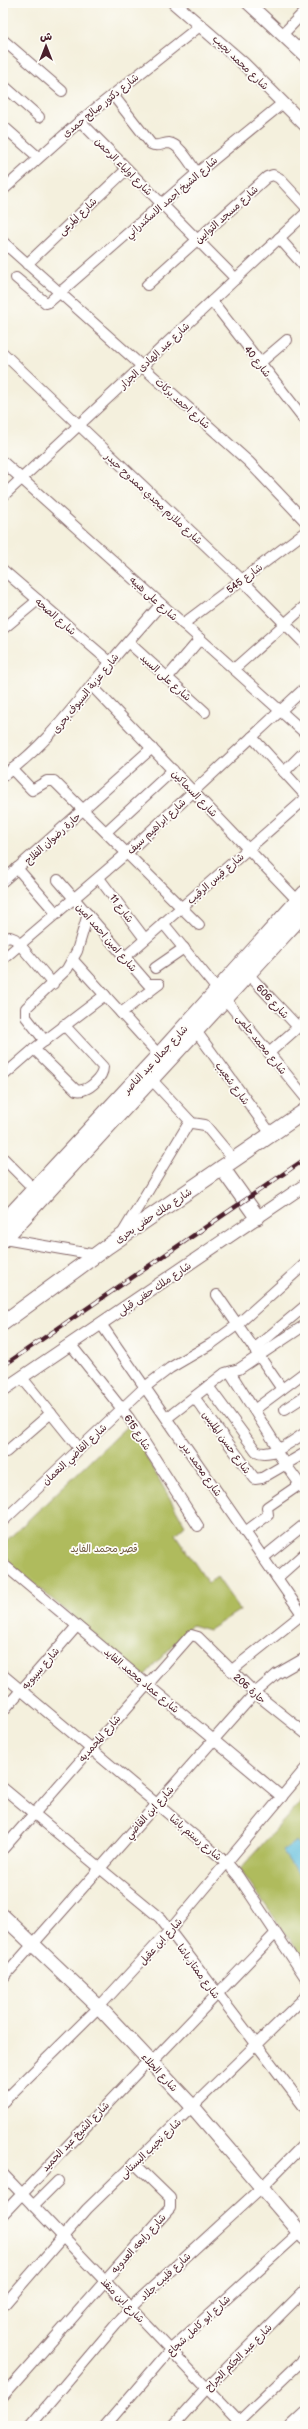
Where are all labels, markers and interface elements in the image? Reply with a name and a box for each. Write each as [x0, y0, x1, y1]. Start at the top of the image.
north arrow [26, 26, 66, 66]
text: ش [40, 30, 52, 43]
street label: شارع محمد نجيب [209, 33, 271, 93]
street label: شارع دكتور صالح حمدى [60, 71, 142, 141]
street label: شارع اولياء الرحمن [91, 135, 155, 199]
street label: شارع الشيخ احمد الاسكندراني [123, 154, 222, 243]
street label: شارع مسجد التوابين [193, 183, 262, 247]
street label: شارع المرعى [56, 195, 100, 239]
street label: شارع عبد الهادى الجزار [116, 320, 193, 393]
street label: شارع 40 [241, 344, 273, 380]
street label: شارع احمد بركات [152, 376, 212, 432]
street label: شارع ملازم مجدي ممدوح حيدر [100, 450, 205, 549]
street label: شارع 545 [224, 561, 266, 597]
street label: شارع على هيبه [126, 574, 180, 624]
street label: شارع الصحه [32, 596, 78, 639]
street label: شارع عزبة السيوف بحرى [50, 651, 123, 736]
street label: شارع على السيد [137, 652, 193, 705]
street label: شارع السماكين [168, 768, 220, 821]
street label: شارع ابراهيم سيف [125, 796, 189, 858]
street label: حارة رضوان الفلاح [22, 810, 84, 868]
street label: شارع قيس الرقيب [185, 851, 247, 907]
street label: شارع 11 [106, 892, 136, 926]
street label: شارع امين احمد امين [73, 901, 139, 975]
street label: شارع 606 [253, 982, 291, 1022]
street label: شارع محمد حلمى [233, 1012, 289, 1078]
street label: شارع جمال عبد الناصر [120, 1023, 191, 1098]
street label: شارع شعيب [212, 1060, 252, 1108]
street label: شارع ملك حفنى بحرى [113, 1186, 195, 1247]
street label: شارع ملك حفنى قبلى [116, 1260, 194, 1319]
street label: شارع حسن المليس [199, 1409, 253, 1477]
street label: شارع 615 [120, 1412, 153, 1453]
street label: شارع القاضي النعمان [40, 1422, 112, 1490]
street label: شارع محمد بدر [177, 1440, 224, 1500]
park label: قصر محمد الفايد [70, 1543, 138, 1555]
street label: شارع سيبويه [19, 1645, 63, 1693]
street label: شارع عماد محمد الفايد [101, 1646, 182, 1717]
street label: حارة 206 [231, 1671, 268, 1706]
street label: شارع المحمديه [76, 1713, 124, 1765]
street label: شارع ابن القاضي [123, 1784, 179, 1844]
street label: شارع رستم باشا [166, 1812, 224, 1864]
street label: شارع ابن عقيل [137, 1916, 186, 1968]
street label: شارع ممتاز باشا [173, 1942, 222, 2002]
street label: شارع الجلاء [138, 2051, 180, 2095]
street label: شارع الشيخ عبد الحميد [39, 2099, 113, 2175]
street label: شارع نجيب البستانى [117, 2116, 185, 2182]
street label: شارع رابعه العدويه [109, 2211, 170, 2277]
street label: شارع فليب جلاد [138, 2250, 194, 2304]
street label: شارع ابن منقذ [97, 2276, 147, 2326]
street label: شارع ابو كامل شجاع [164, 2293, 234, 2359]
street label: شارع عبد الحكم الجراح [203, 2322, 276, 2394]

